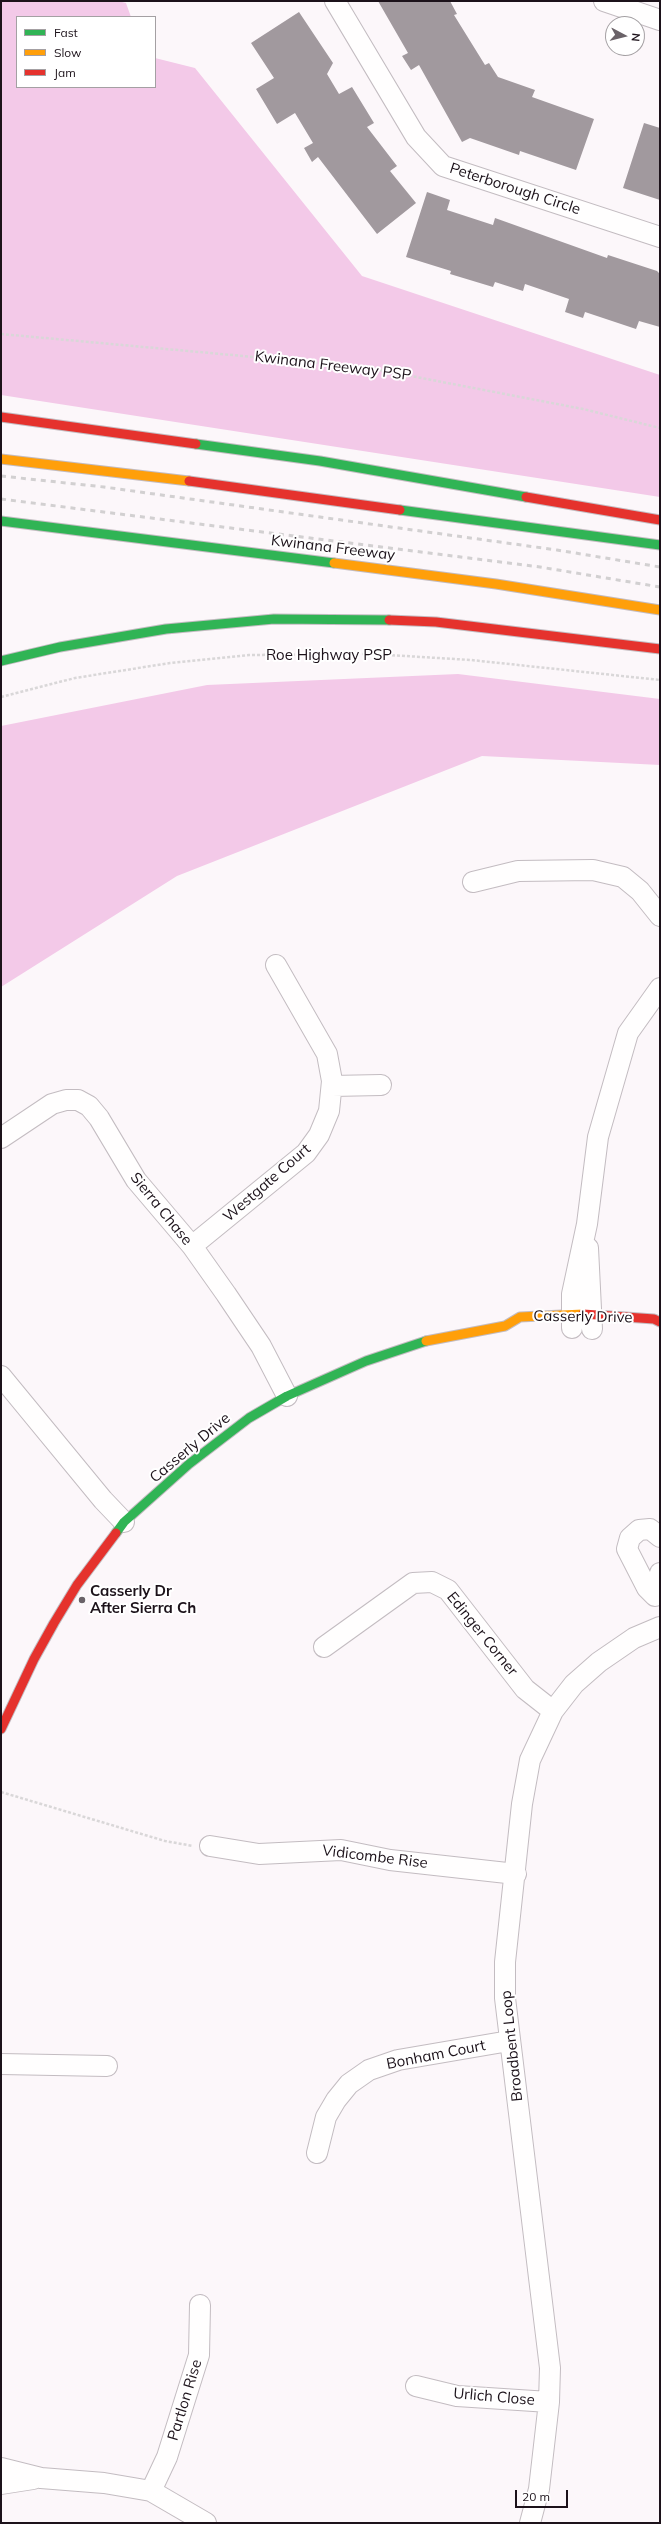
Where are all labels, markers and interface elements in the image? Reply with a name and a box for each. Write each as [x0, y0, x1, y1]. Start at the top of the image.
legend [16, 16, 156, 88]
north arrow [605, 16, 645, 56]
text: Fast [54, 25, 78, 40]
text: N [628, 32, 643, 42]
text: Slow [54, 45, 82, 60]
text: Jam [54, 65, 76, 80]
street label: Peterborough Circle [447, 159, 583, 219]
street label: Kwinana Freeway PSP [254, 347, 412, 385]
street label: Kwinana Freeway [270, 531, 396, 565]
street label: Roe Highway PSP [266, 646, 392, 664]
street label: Westgate Court [220, 1140, 314, 1226]
street label: Sierra Chase [126, 1169, 196, 1249]
street label: Casserly Drive [533, 1307, 633, 1327]
street label: Casserly Drive [146, 1409, 234, 1487]
place label: Casserly Dr After Sierra Ch [90, 1582, 196, 1617]
street label: Edinger Corner [443, 1588, 521, 1680]
marker: Casserly Dr After Sierra Ch [77, 1595, 87, 1605]
street label: Vidicombe Rise [321, 1842, 429, 1872]
street label: Broadbent Loop [497, 1990, 527, 2102]
street label: Bonham Court [385, 2037, 487, 2073]
street label: Partlon Rise [164, 2357, 206, 2443]
street label: Urlich Close [453, 2384, 535, 2410]
scale bar [517, 2482, 570, 2508]
text: 20 m [522, 2489, 550, 2504]

